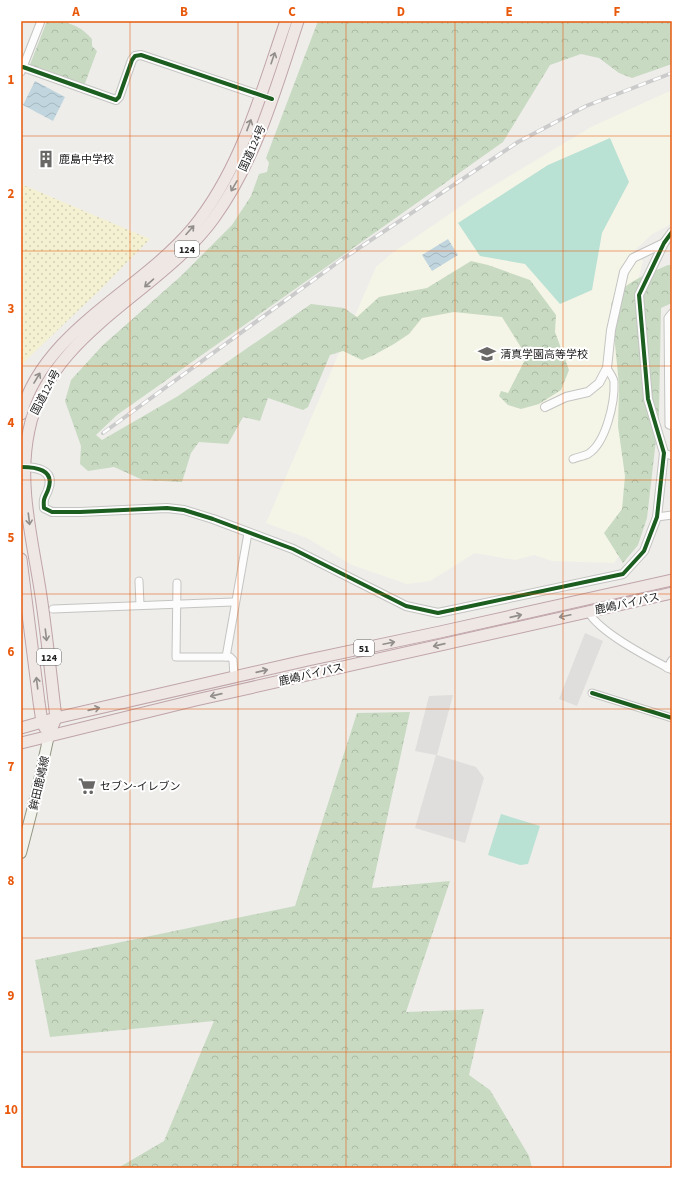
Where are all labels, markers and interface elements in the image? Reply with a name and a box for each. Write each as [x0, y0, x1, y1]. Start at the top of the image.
text: A [71, 3, 80, 21]
text: B [180, 3, 188, 21]
text: C [288, 3, 296, 21]
text: D [397, 3, 405, 21]
text: E [505, 3, 513, 21]
text: F [614, 3, 621, 21]
one-way arrow [269, 53, 277, 65]
text: 1 [8, 71, 15, 89]
one-way arrow [245, 120, 253, 132]
street label: 国道124号 [236, 123, 269, 174]
building icon: 鹿島中学校 [36, 149, 56, 169]
place label: 鹿島中学校 [59, 152, 114, 167]
one-way arrow [229, 180, 237, 192]
text: 2 [8, 185, 15, 203]
one-way arrow [186, 225, 195, 236]
road number: 124 [175, 241, 199, 257]
one-way arrow [143, 279, 154, 288]
text: 3 [8, 300, 15, 318]
school or university icon: 清真学園高等学校 [477, 344, 497, 364]
place label: 清真学園高等学校 [500, 347, 588, 362]
street label: 国道124号 [27, 367, 64, 418]
one-way arrow [33, 372, 41, 384]
text: 4 [8, 414, 15, 432]
one-way arrow [25, 513, 33, 526]
text: 5 [8, 529, 15, 547]
street label: 鹿嶋バイパス [593, 589, 661, 618]
one-way arrow [509, 611, 522, 619]
one-way arrow [559, 613, 572, 621]
one-way arrow [42, 628, 50, 641]
one-way arrow [382, 639, 395, 647]
road number: 51 [354, 640, 374, 656]
one-way arrow [432, 641, 445, 649]
text: 6 [8, 643, 15, 661]
road number: 124 [37, 649, 61, 665]
street label: 鹿嶋バイパス [277, 660, 345, 689]
one-way arrow [255, 666, 268, 674]
one-way arrow [33, 677, 40, 690]
one-way arrow [210, 692, 223, 700]
one-way arrow [87, 705, 100, 713]
street label: 鉾田鹿嶋線 [26, 755, 53, 812]
text: 7 [8, 758, 15, 776]
supermarket icon: セブン-イレブン [77, 776, 97, 796]
place label: セブン-イレブン [100, 779, 180, 794]
text: 8 [8, 872, 15, 890]
text: 9 [8, 987, 15, 1005]
text: 10 [4, 1101, 18, 1119]

